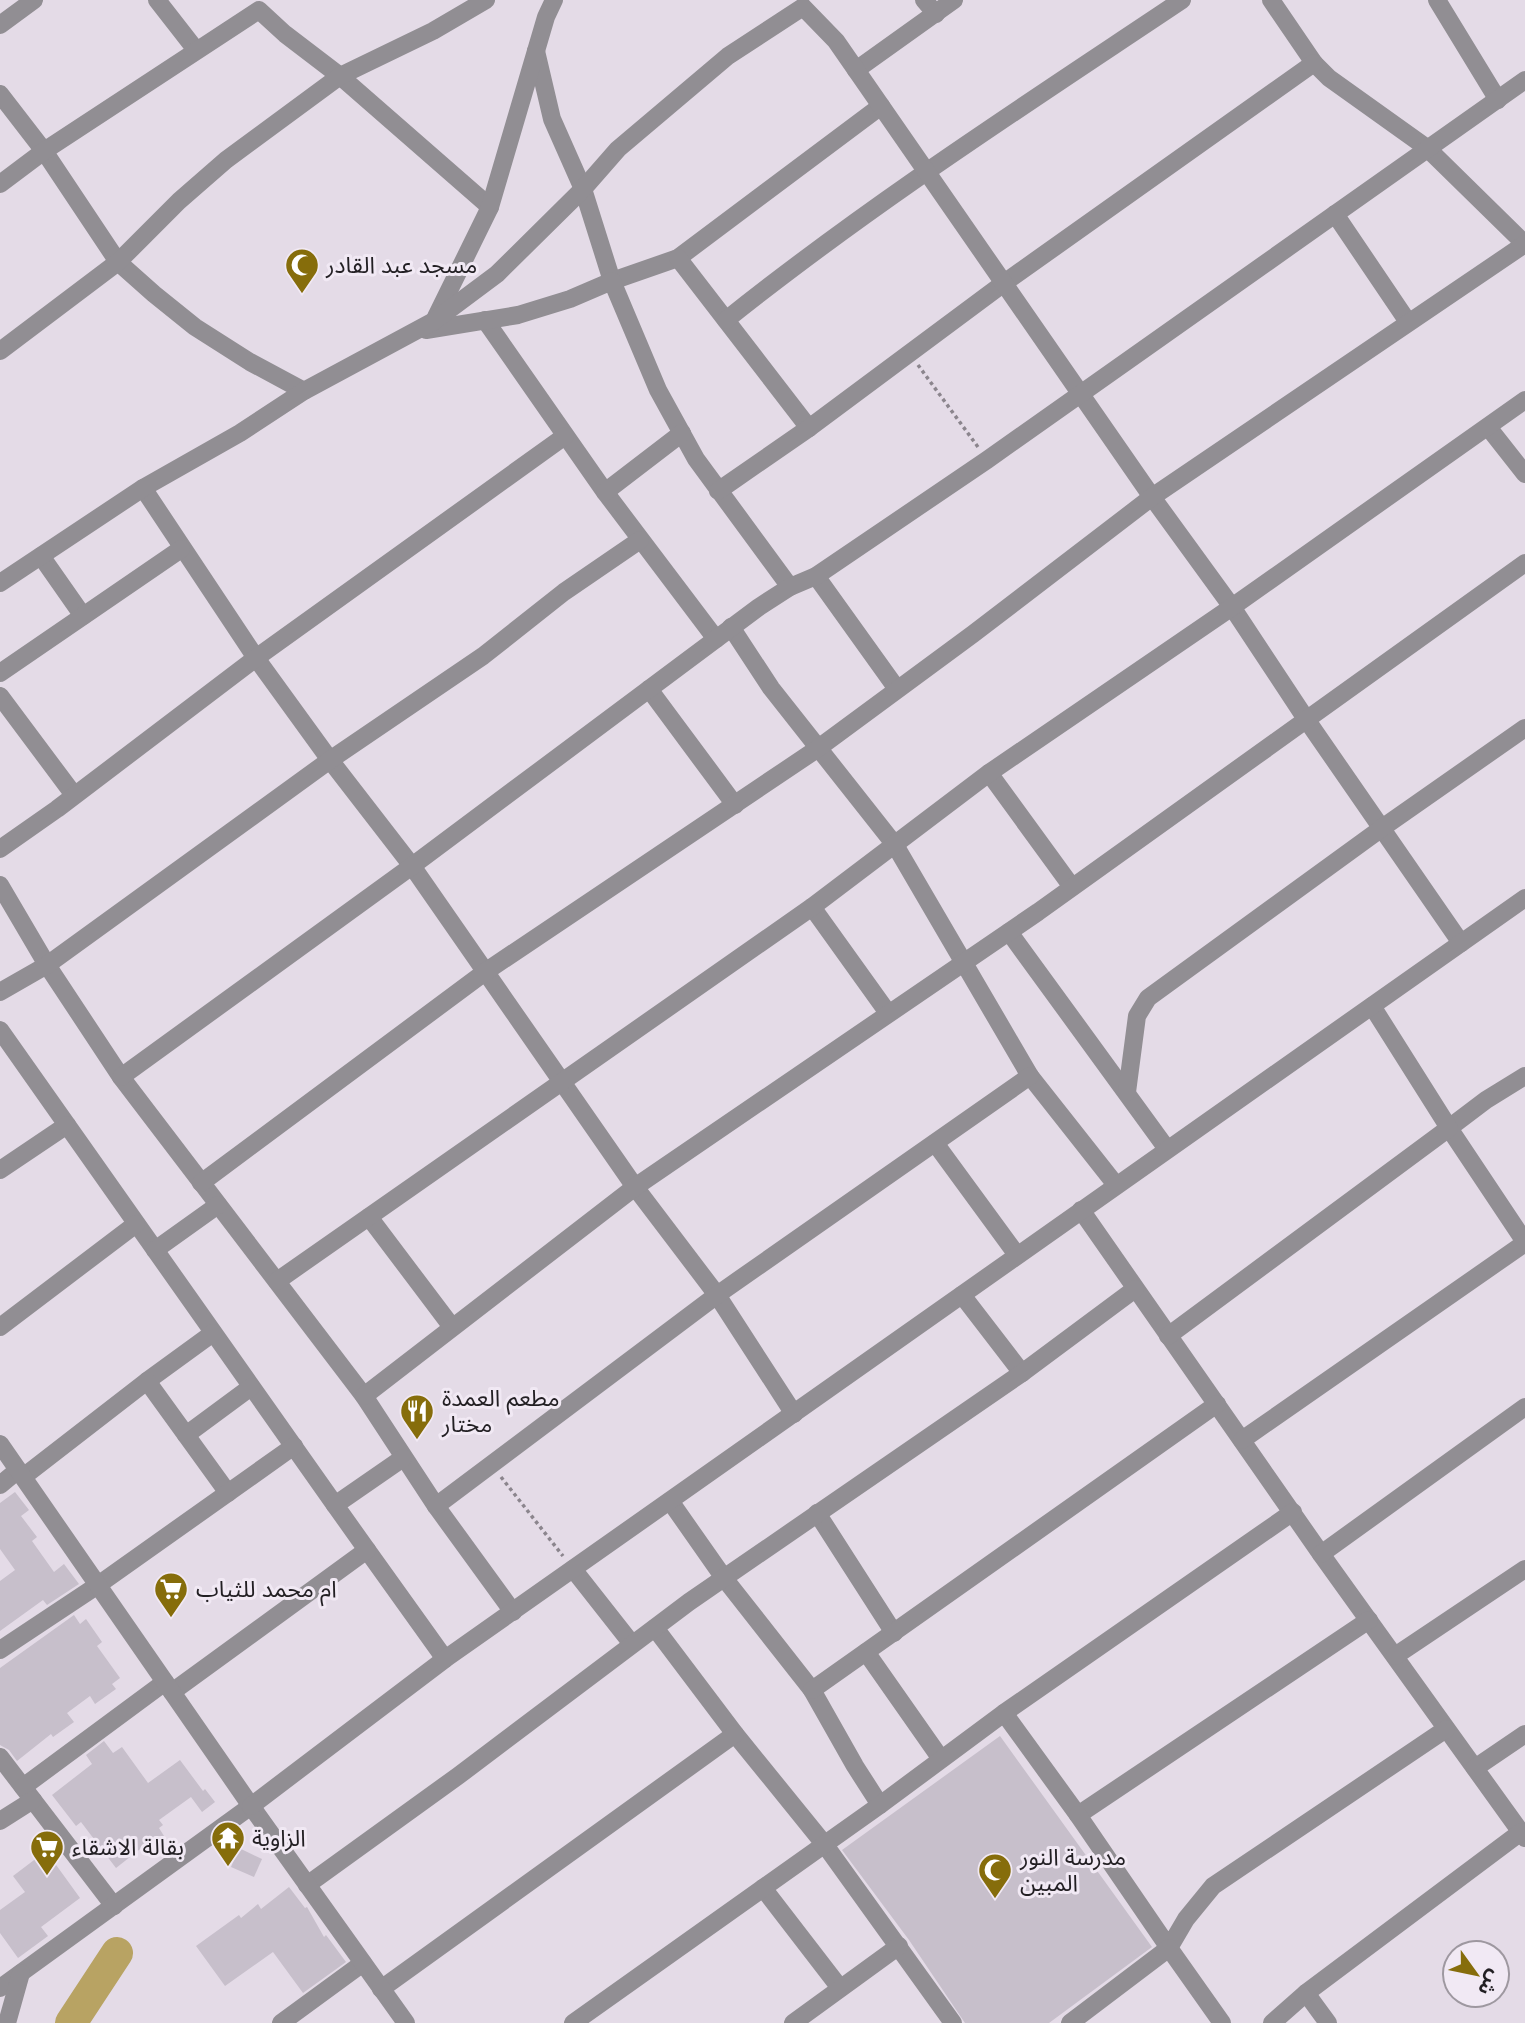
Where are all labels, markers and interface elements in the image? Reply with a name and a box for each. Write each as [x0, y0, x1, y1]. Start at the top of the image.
mosque icon: مسجد عبد القادر [283, 246, 321, 295]
place label: مسجد عبد القادر [325, 251, 477, 279]
place label: مطعم العمدة مختار [441, 1384, 560, 1438]
restaurant icon: مطعم العمدة مختار [398, 1392, 436, 1441]
supermarket icon: ام محمد للثياب [152, 1570, 190, 1619]
place label: ام محمد للثياب [196, 1575, 337, 1607]
temple icon: الزاوية [209, 1819, 247, 1868]
place label: الزاوية [252, 1824, 306, 1852]
supermarket icon: بقالة الاشقاء [28, 1828, 66, 1877]
place label: بقالة الاشقاء [72, 1833, 184, 1861]
place label: مدرسة النور المبين [1019, 1843, 1126, 1897]
mosque icon: مدرسة النور المبين [976, 1851, 1014, 1900]
north arrow [1441, 1939, 1511, 2009]
text: ش [1473, 1966, 1507, 2000]

